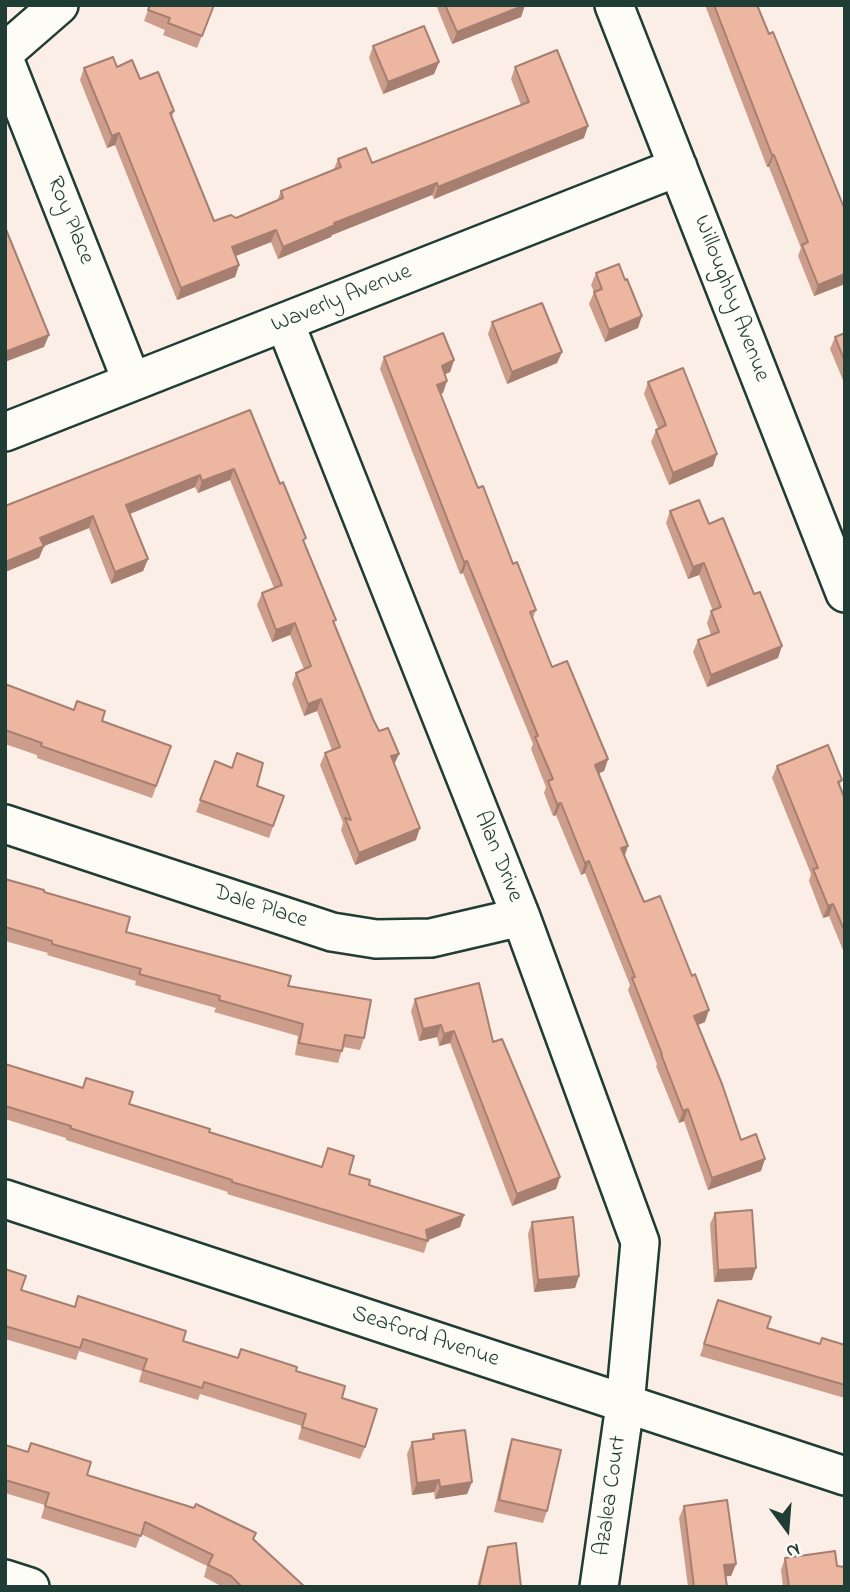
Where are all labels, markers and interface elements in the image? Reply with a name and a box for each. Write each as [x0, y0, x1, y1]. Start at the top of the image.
street label: Roy Place [39, 173, 99, 269]
street label: Willoughby Avenue [686, 212, 774, 386]
street label: Waverly Avenue [268, 259, 416, 341]
street label: Alan Drive [466, 808, 528, 906]
street label: Dale Place [209, 880, 311, 936]
street label: Seaford Avenue [348, 1301, 502, 1375]
street label: Azalea Court [590, 1434, 634, 1558]
north arrow [752, 1494, 822, 1564]
text: N [783, 1535, 803, 1564]

